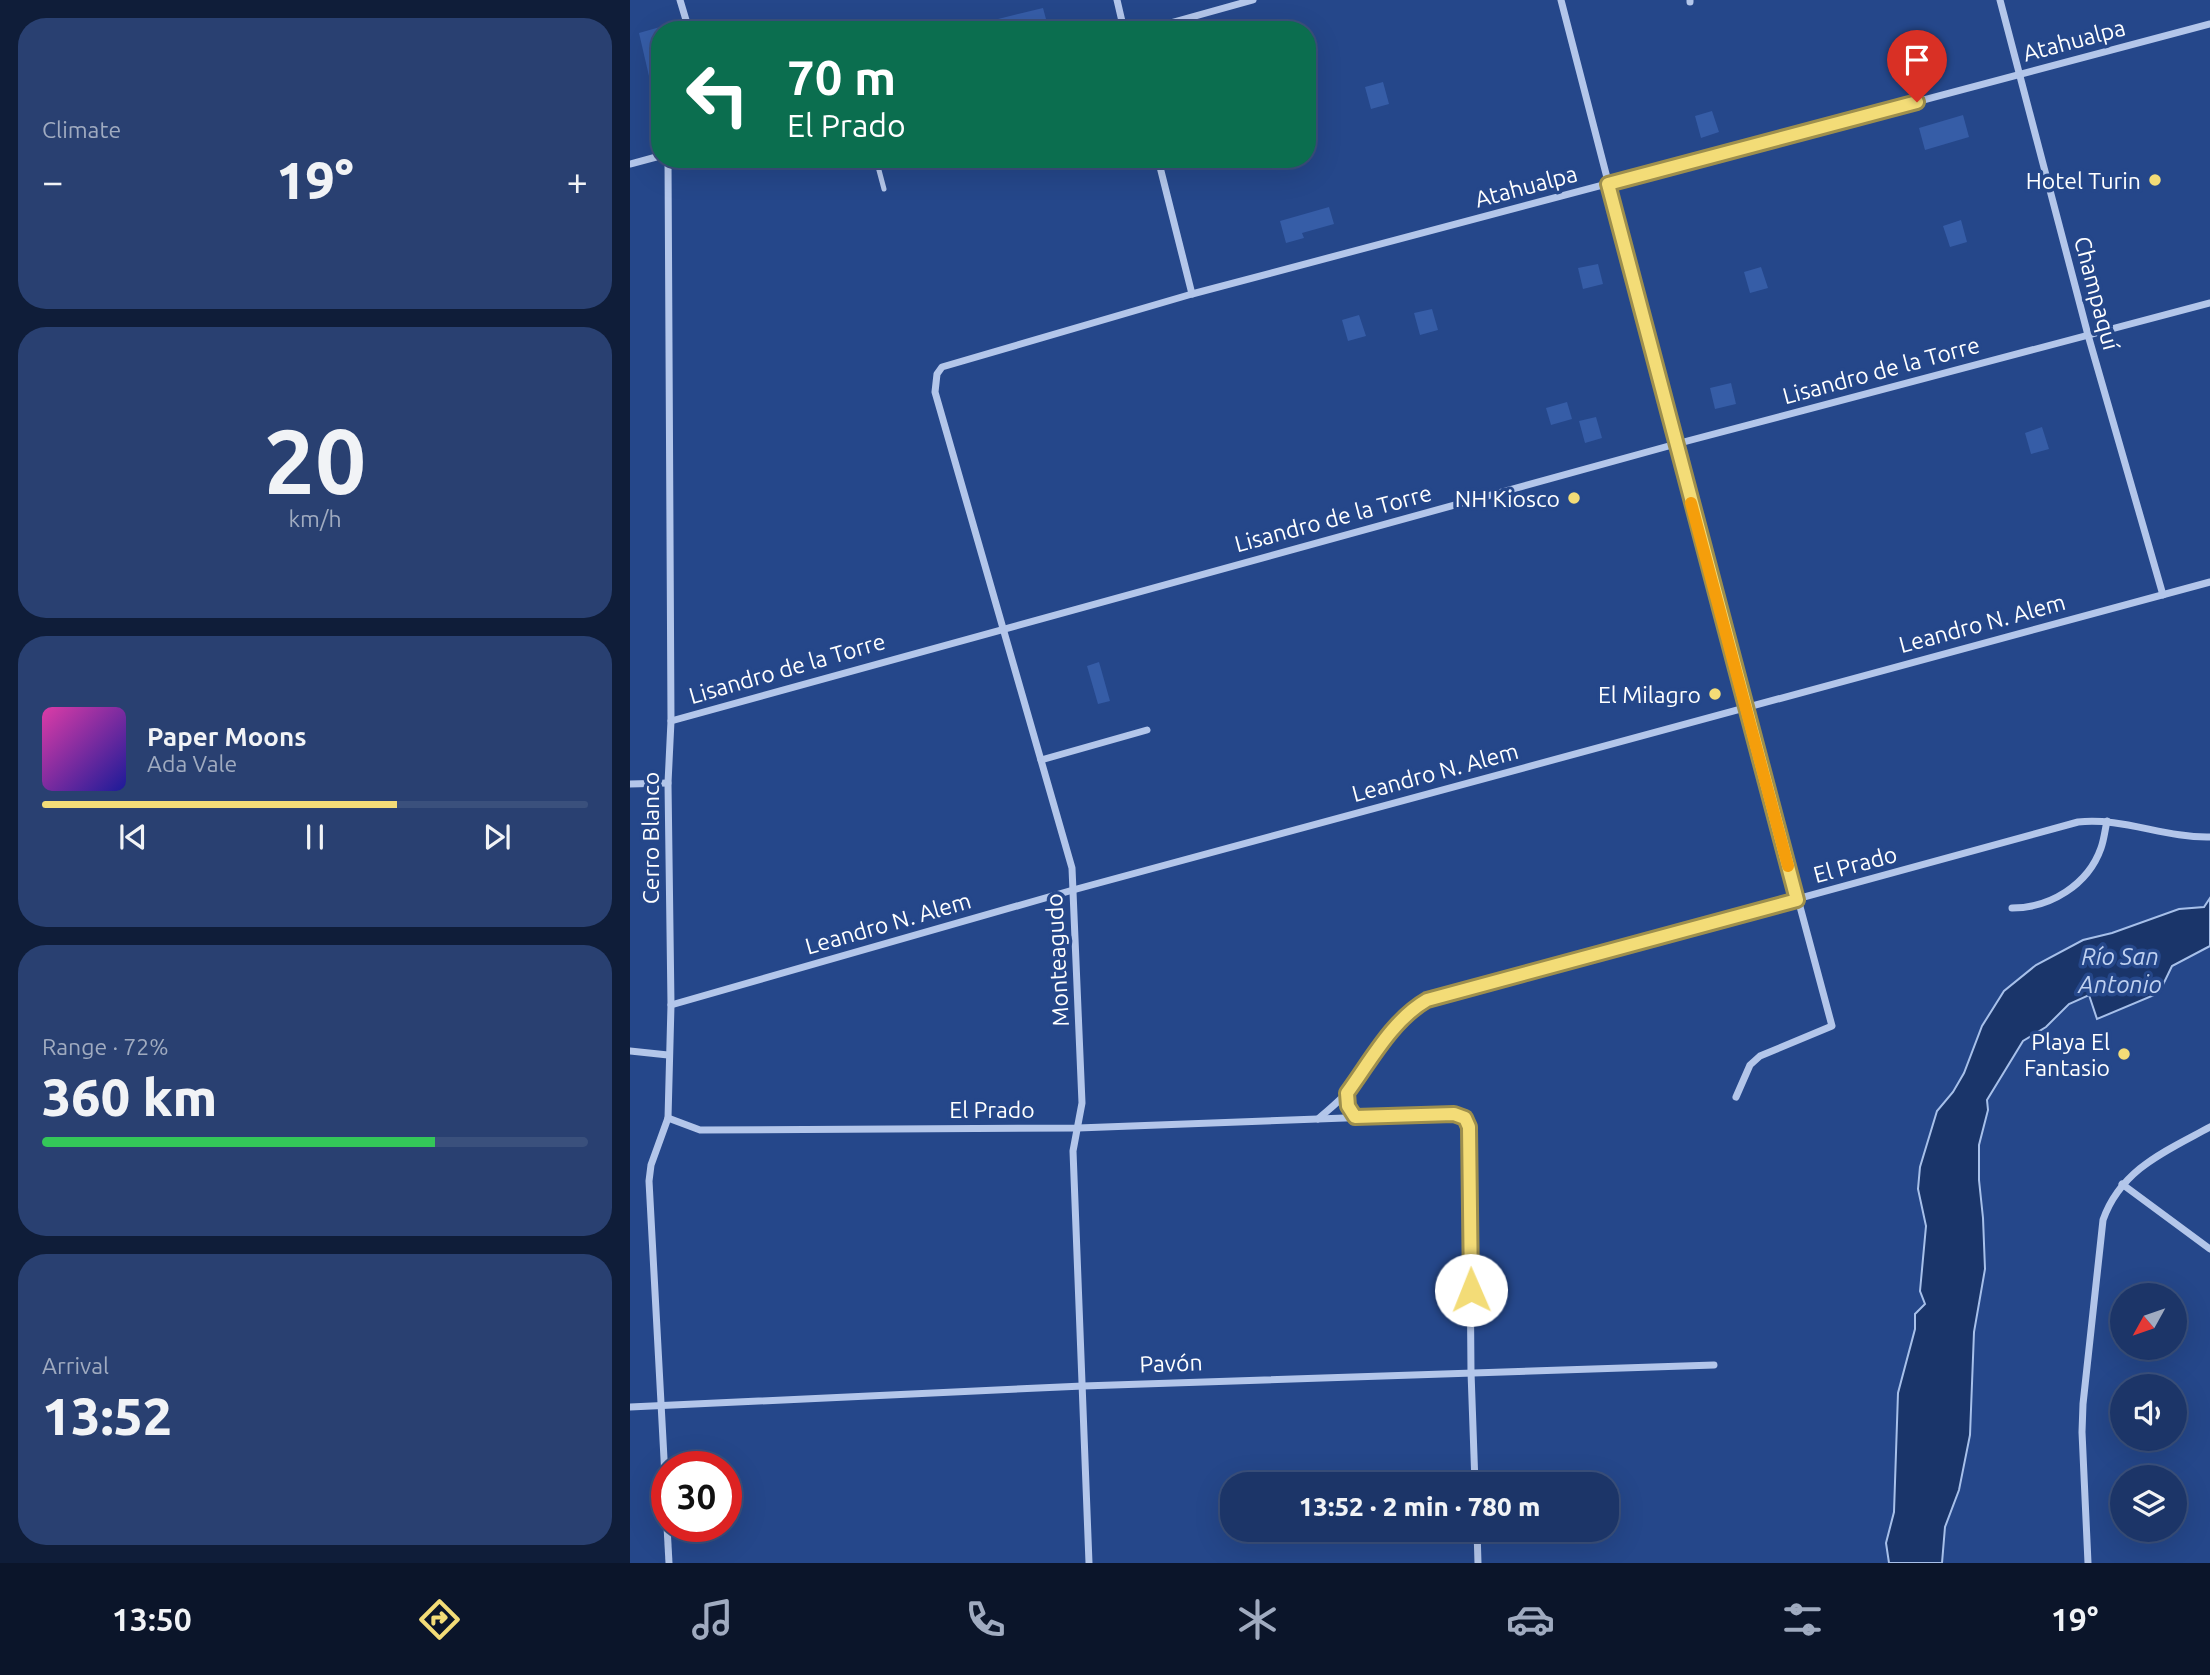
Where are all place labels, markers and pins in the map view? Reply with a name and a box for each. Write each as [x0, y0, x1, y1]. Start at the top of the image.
pin [1887, 30, 1947, 102]
place label: Hotel Turin [2026, 168, 2141, 193]
marker: Hotel Turin [2147, 172, 2163, 188]
place label: NH Kiosco [1455, 486, 1560, 511]
marker: NH Kiosco [1566, 490, 1582, 506]
place label: El Milagro [1598, 682, 1701, 707]
marker: El Milagro [1707, 686, 1723, 702]
place label: Playa El Fantasio [2024, 1029, 2110, 1080]
marker: Playa El Fantasio [2116, 1046, 2132, 1062]

